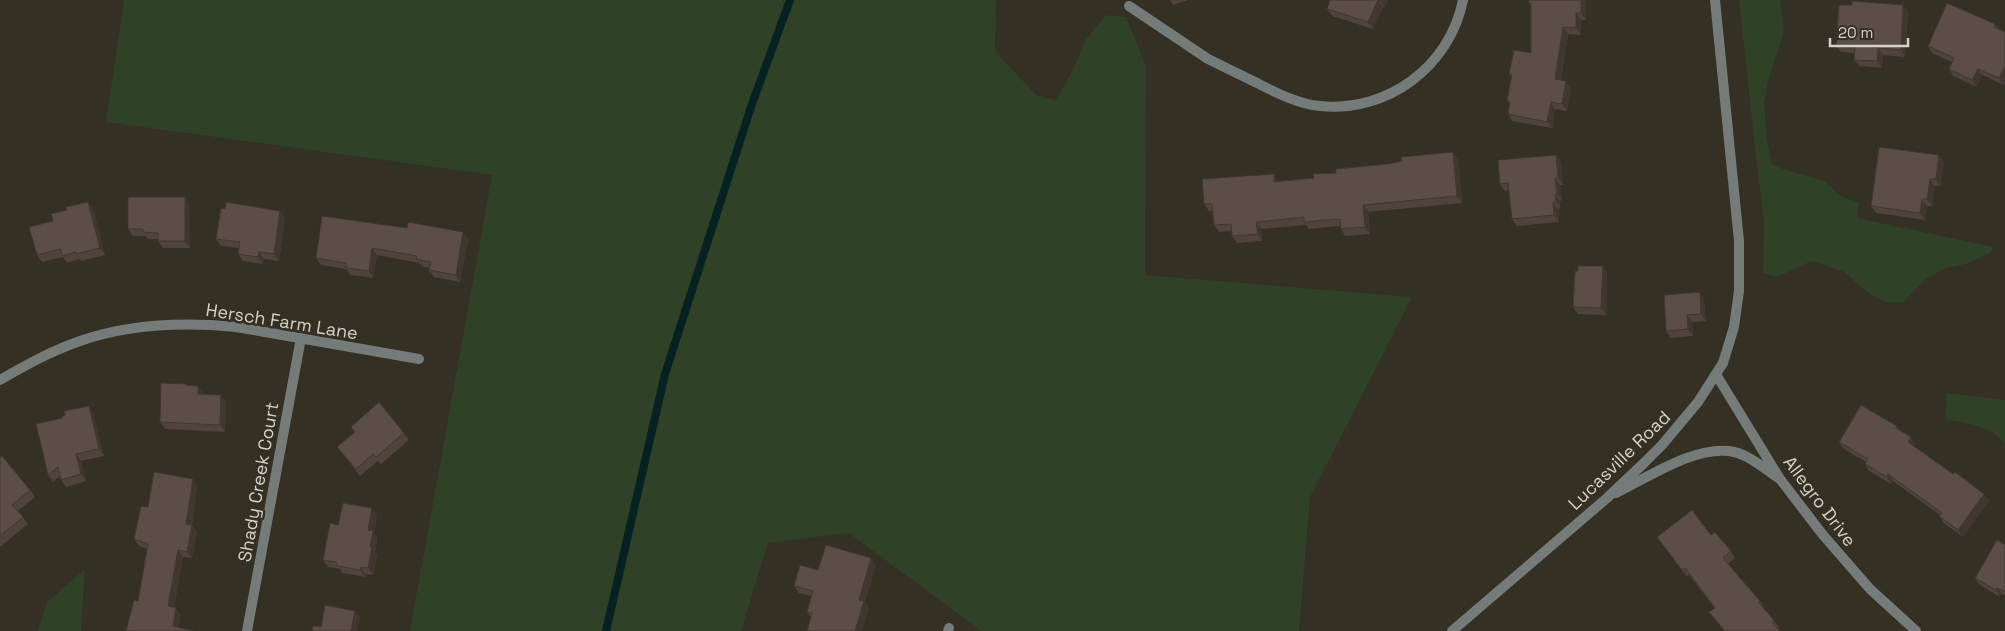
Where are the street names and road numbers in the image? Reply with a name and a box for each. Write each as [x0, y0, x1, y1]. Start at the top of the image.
street label: Hersch Farm Lane [204, 298, 360, 344]
street label: Shady Creek Court [233, 400, 283, 564]
street label: Lucasville Road [1563, 405, 1675, 515]
street label: Allegro Drive [1778, 451, 1862, 551]

